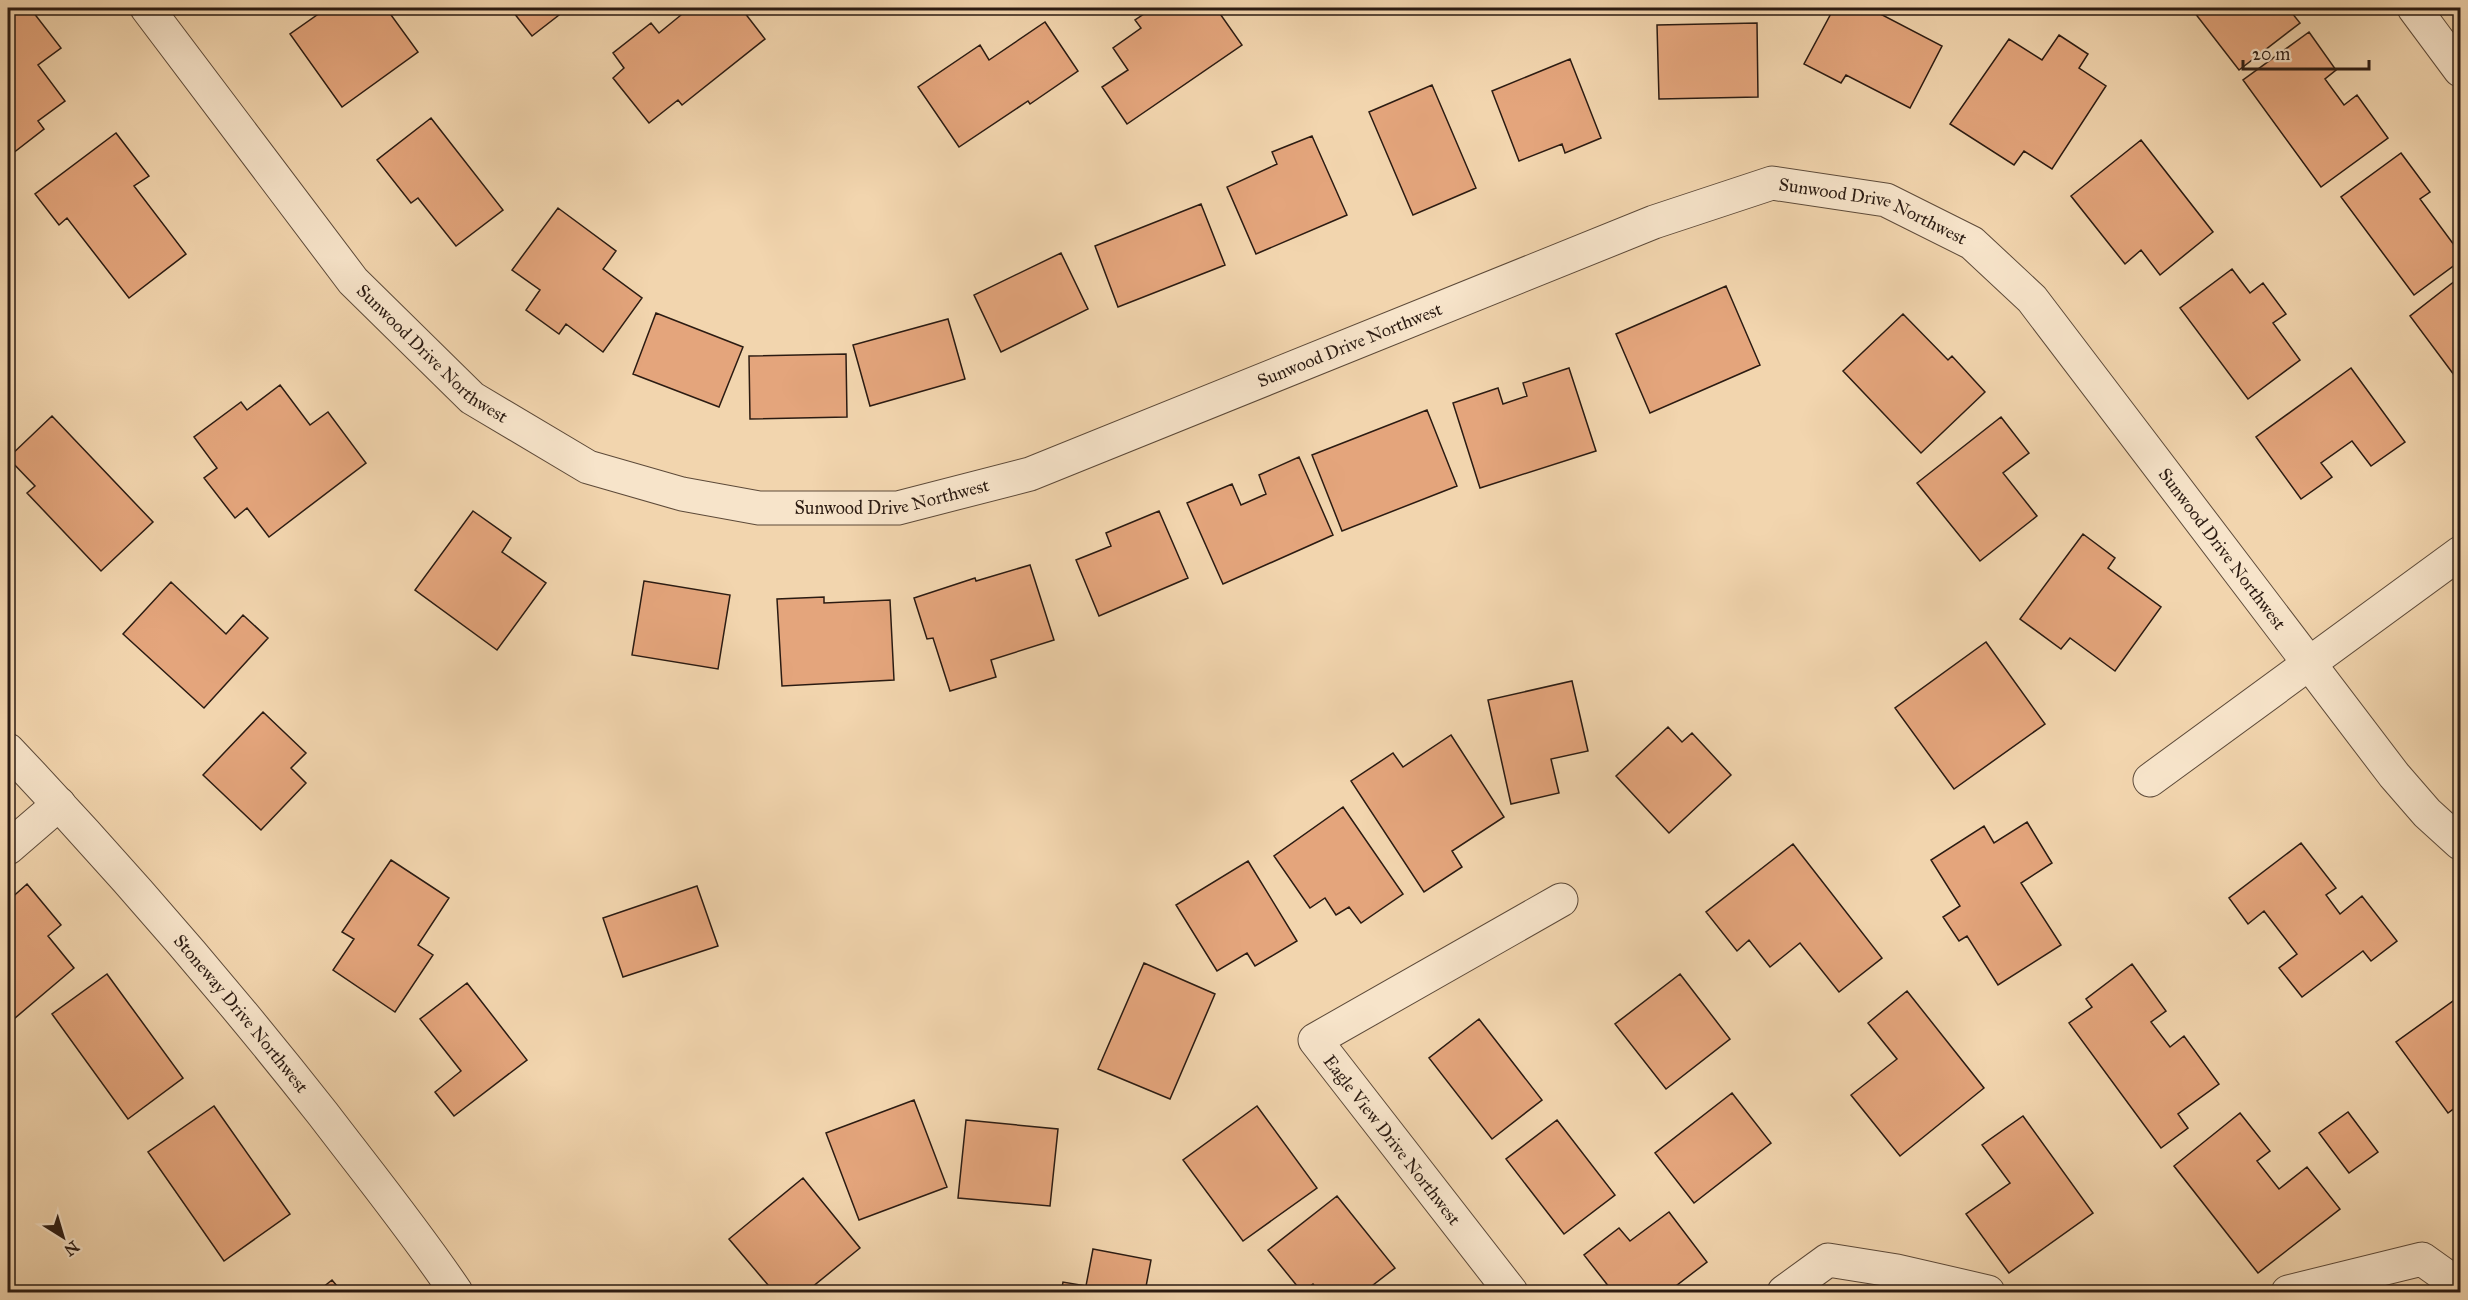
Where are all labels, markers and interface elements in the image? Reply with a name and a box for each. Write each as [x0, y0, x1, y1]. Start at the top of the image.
scale bar [2243, 33, 2369, 71]
text: 20 m [2252, 43, 2290, 65]
street label: Sunwood Drive Northwest [1777, 173, 1971, 250]
street label: Sunwood Drive Northwest [352, 280, 512, 428]
street label: Sunwood Drive Northwest [1254, 298, 1446, 392]
street label: Sunwood Drive Northwest [2154, 464, 2291, 635]
street label: Sunwood Drive Northwest [794, 474, 992, 519]
street label: Stoneway Drive Northwest [169, 930, 313, 1098]
street label: Eagle View Drive Northwest [1318, 1050, 1466, 1231]
north arrow [33, 1207, 93, 1267]
text: N [60, 1237, 83, 1261]

